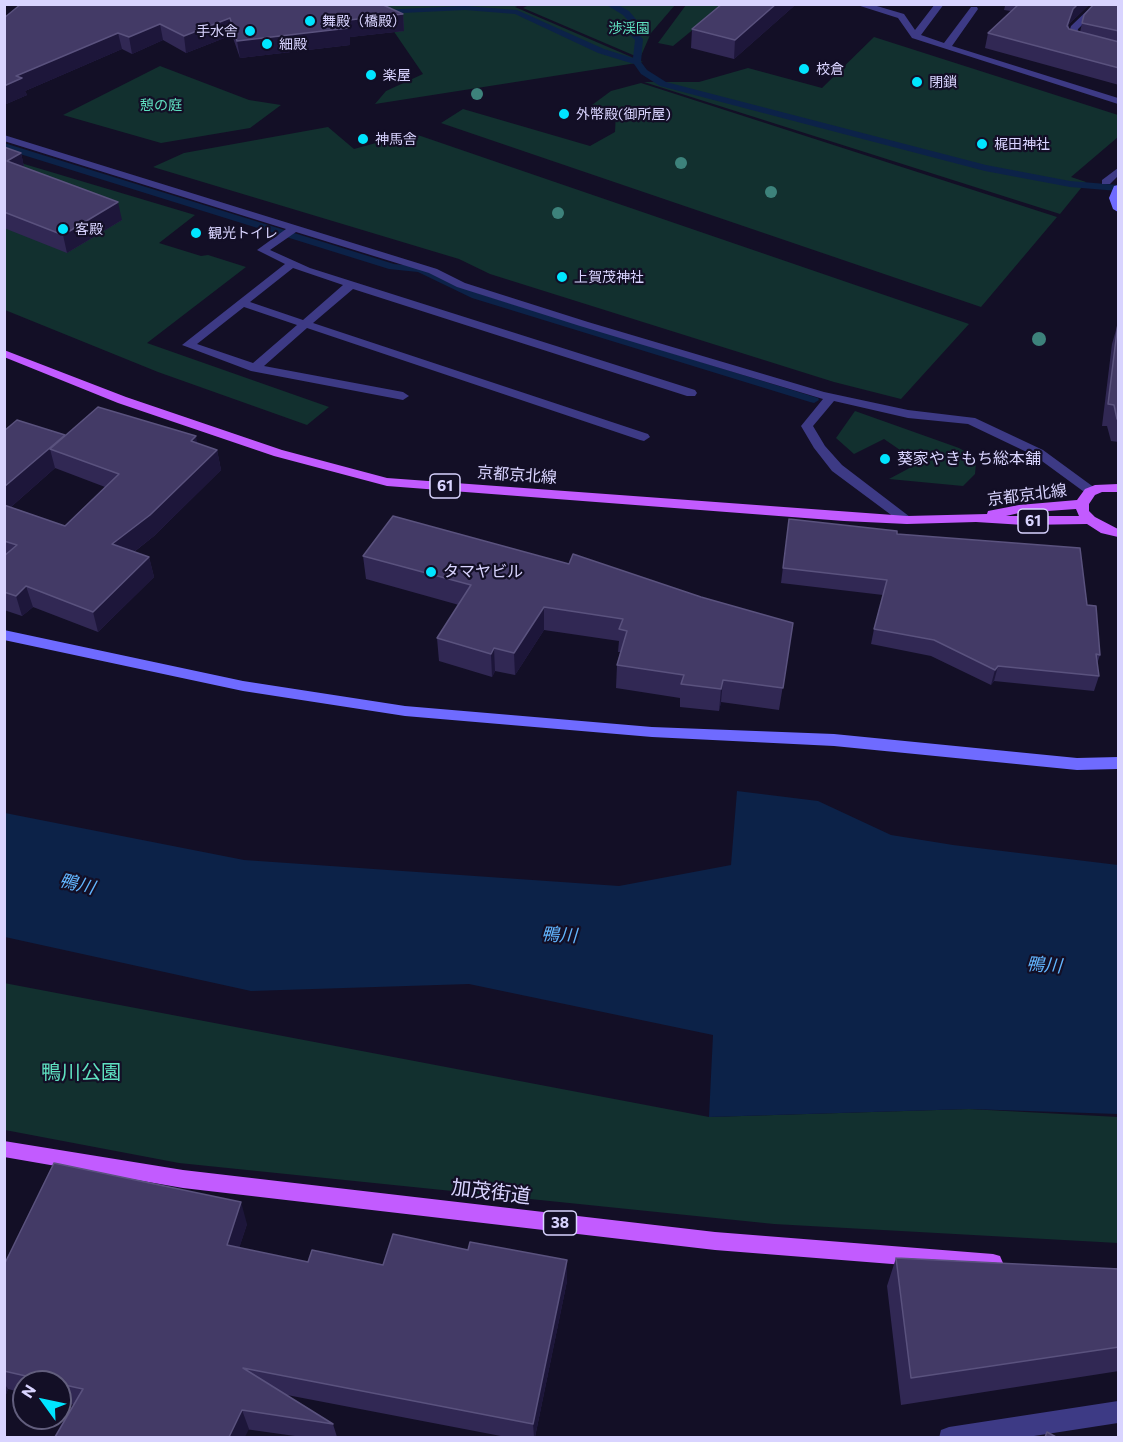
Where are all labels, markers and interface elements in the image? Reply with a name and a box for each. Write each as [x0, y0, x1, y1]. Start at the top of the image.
place label: 舞殿（橋殿） [322, 13, 406, 29]
marker: 舞殿（橋殿） [303, 14, 317, 28]
park label: 渉渓園 [608, 20, 650, 36]
place label: 手水舎 [196, 23, 238, 39]
marker: 手水舎 [243, 24, 257, 38]
place label: 細殿 [279, 36, 307, 52]
marker: 細殿 [260, 37, 274, 51]
place label: 校倉 [816, 61, 844, 77]
marker: 校倉 [797, 62, 811, 76]
place label: 楽屋 [383, 67, 411, 83]
marker: 楽屋 [364, 68, 378, 82]
place label: 閉鎖 [929, 74, 957, 90]
marker: 閉鎖 [910, 75, 924, 89]
park label: 憩の庭 [140, 97, 182, 113]
place label: 外幣殿(御所屋) [576, 106, 671, 122]
marker: 外幣殿(御所屋) [557, 107, 571, 121]
place label: 神馬舎 [375, 131, 417, 147]
marker: 神馬舎 [356, 132, 370, 146]
place label: 梶田神社 [994, 136, 1050, 152]
marker: 梶田神社 [975, 137, 989, 151]
place label: 客殿 [75, 221, 103, 237]
marker: 客殿 [56, 222, 70, 236]
place label: 観光トイレ [208, 225, 278, 241]
marker: 観光トイレ [189, 226, 203, 240]
place label: 上賀茂神社 [574, 269, 644, 285]
marker: 上賀茂神社 [555, 270, 569, 284]
place label: 葵家やきもち総本舗 [897, 449, 1041, 469]
marker: 葵家やきもち総本舗 [878, 452, 892, 466]
street label: 京都京北線 [476, 463, 558, 487]
road number: 61 [430, 474, 460, 498]
street label: 京都京北線 [986, 481, 1068, 509]
road number: 61 [1018, 509, 1048, 533]
place label: タマヤビル [443, 562, 523, 582]
marker: タマヤビル [424, 565, 438, 579]
water label: 鴨川 [57, 869, 97, 899]
water label: 鴨川 [540, 923, 578, 947]
water label: 鴨川 [1025, 953, 1063, 977]
park label: 鴨川公園 [41, 1060, 121, 1084]
street label: 加茂街道 [450, 1175, 532, 1209]
road number: 38 [544, 1211, 576, 1235]
north arrow [12, 1370, 72, 1430]
text: N [17, 1381, 39, 1401]

